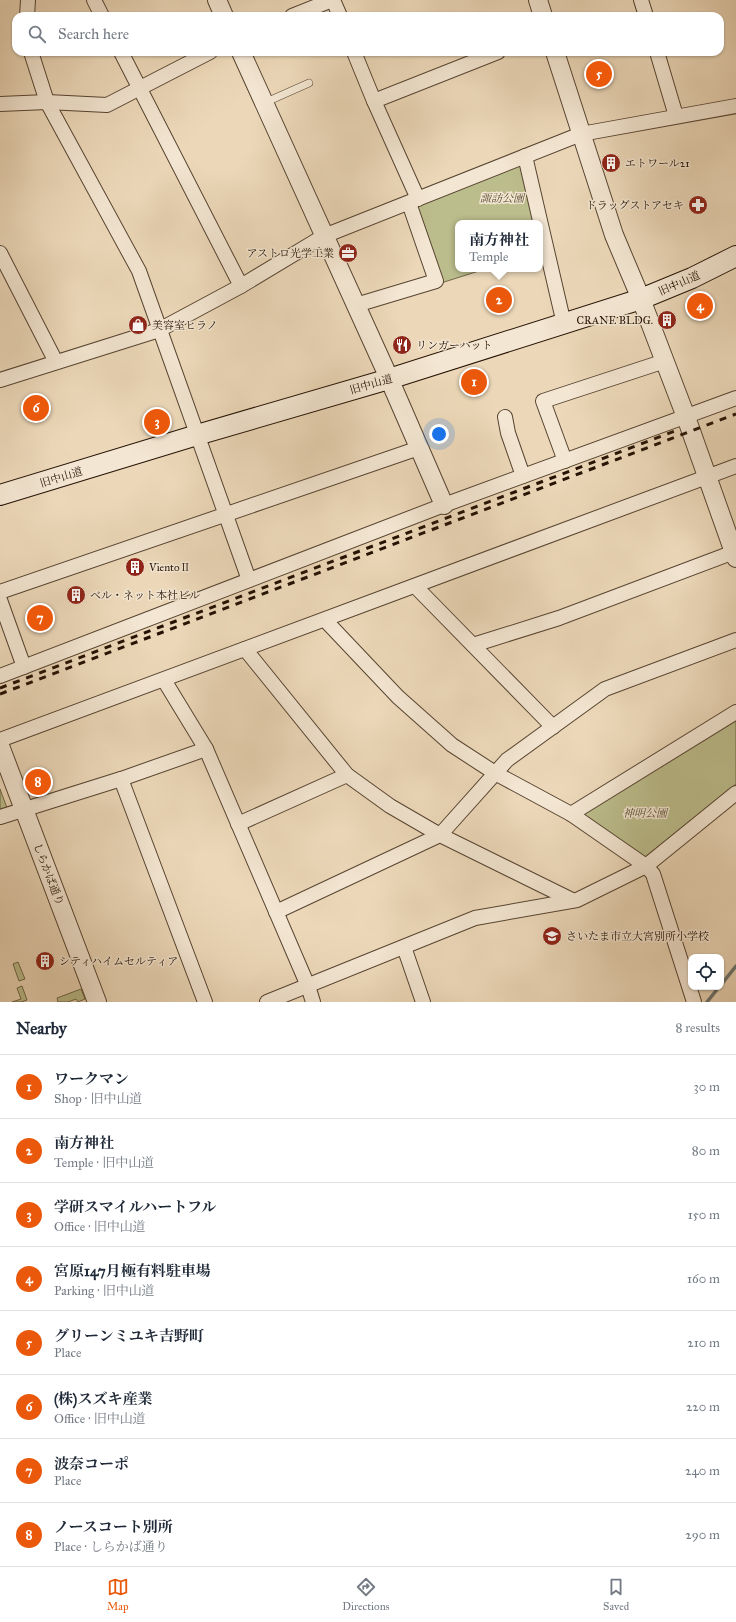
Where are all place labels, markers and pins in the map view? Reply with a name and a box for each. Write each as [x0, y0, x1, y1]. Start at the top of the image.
pin: 5 [586, 59, 612, 89]
building icon: エトワール21 [600, 152, 622, 174]
place label: エトワール21 [625, 157, 690, 170]
pharmacy icon: ドラッグストアセキ [687, 194, 709, 216]
place label: ドラッグストアセキ [586, 199, 684, 212]
office icon: アストロ光学工業 [337, 242, 359, 264]
place label: アストロ光学工業 [246, 247, 334, 260]
pin: 2 [486, 285, 512, 315]
pin: 4 [687, 291, 713, 321]
building icon: CRANE BLDG. [656, 309, 678, 331]
shop icon: 美容室ヒラノ [127, 314, 149, 336]
place label: CRANE BLDG. [577, 314, 653, 327]
place label: 美容室ヒラノ [152, 319, 218, 332]
restaurant icon: リンガーハット [391, 334, 413, 356]
place label: リンガーハット [416, 339, 492, 352]
pin: 1 [461, 367, 487, 397]
pin: 6 [23, 393, 49, 423]
pin: 3 [144, 407, 170, 437]
building icon: VientoⅡ [124, 556, 146, 578]
place label: VientoⅡ [148, 561, 191, 574]
building icon: ベル・ネット本社ビル [65, 584, 87, 606]
place label: ベル・ネット本社ビル [90, 589, 200, 602]
pin: 7 [27, 603, 53, 633]
pin: 8 [25, 767, 51, 797]
school or university icon: さいたま市立大宮別所小学校 [541, 925, 563, 947]
place label: さいたま市立大宮別所小学校 [566, 930, 709, 943]
building icon: シティハイムセルティア [34, 950, 56, 972]
place label: シティハイムセルティア [59, 955, 178, 968]

